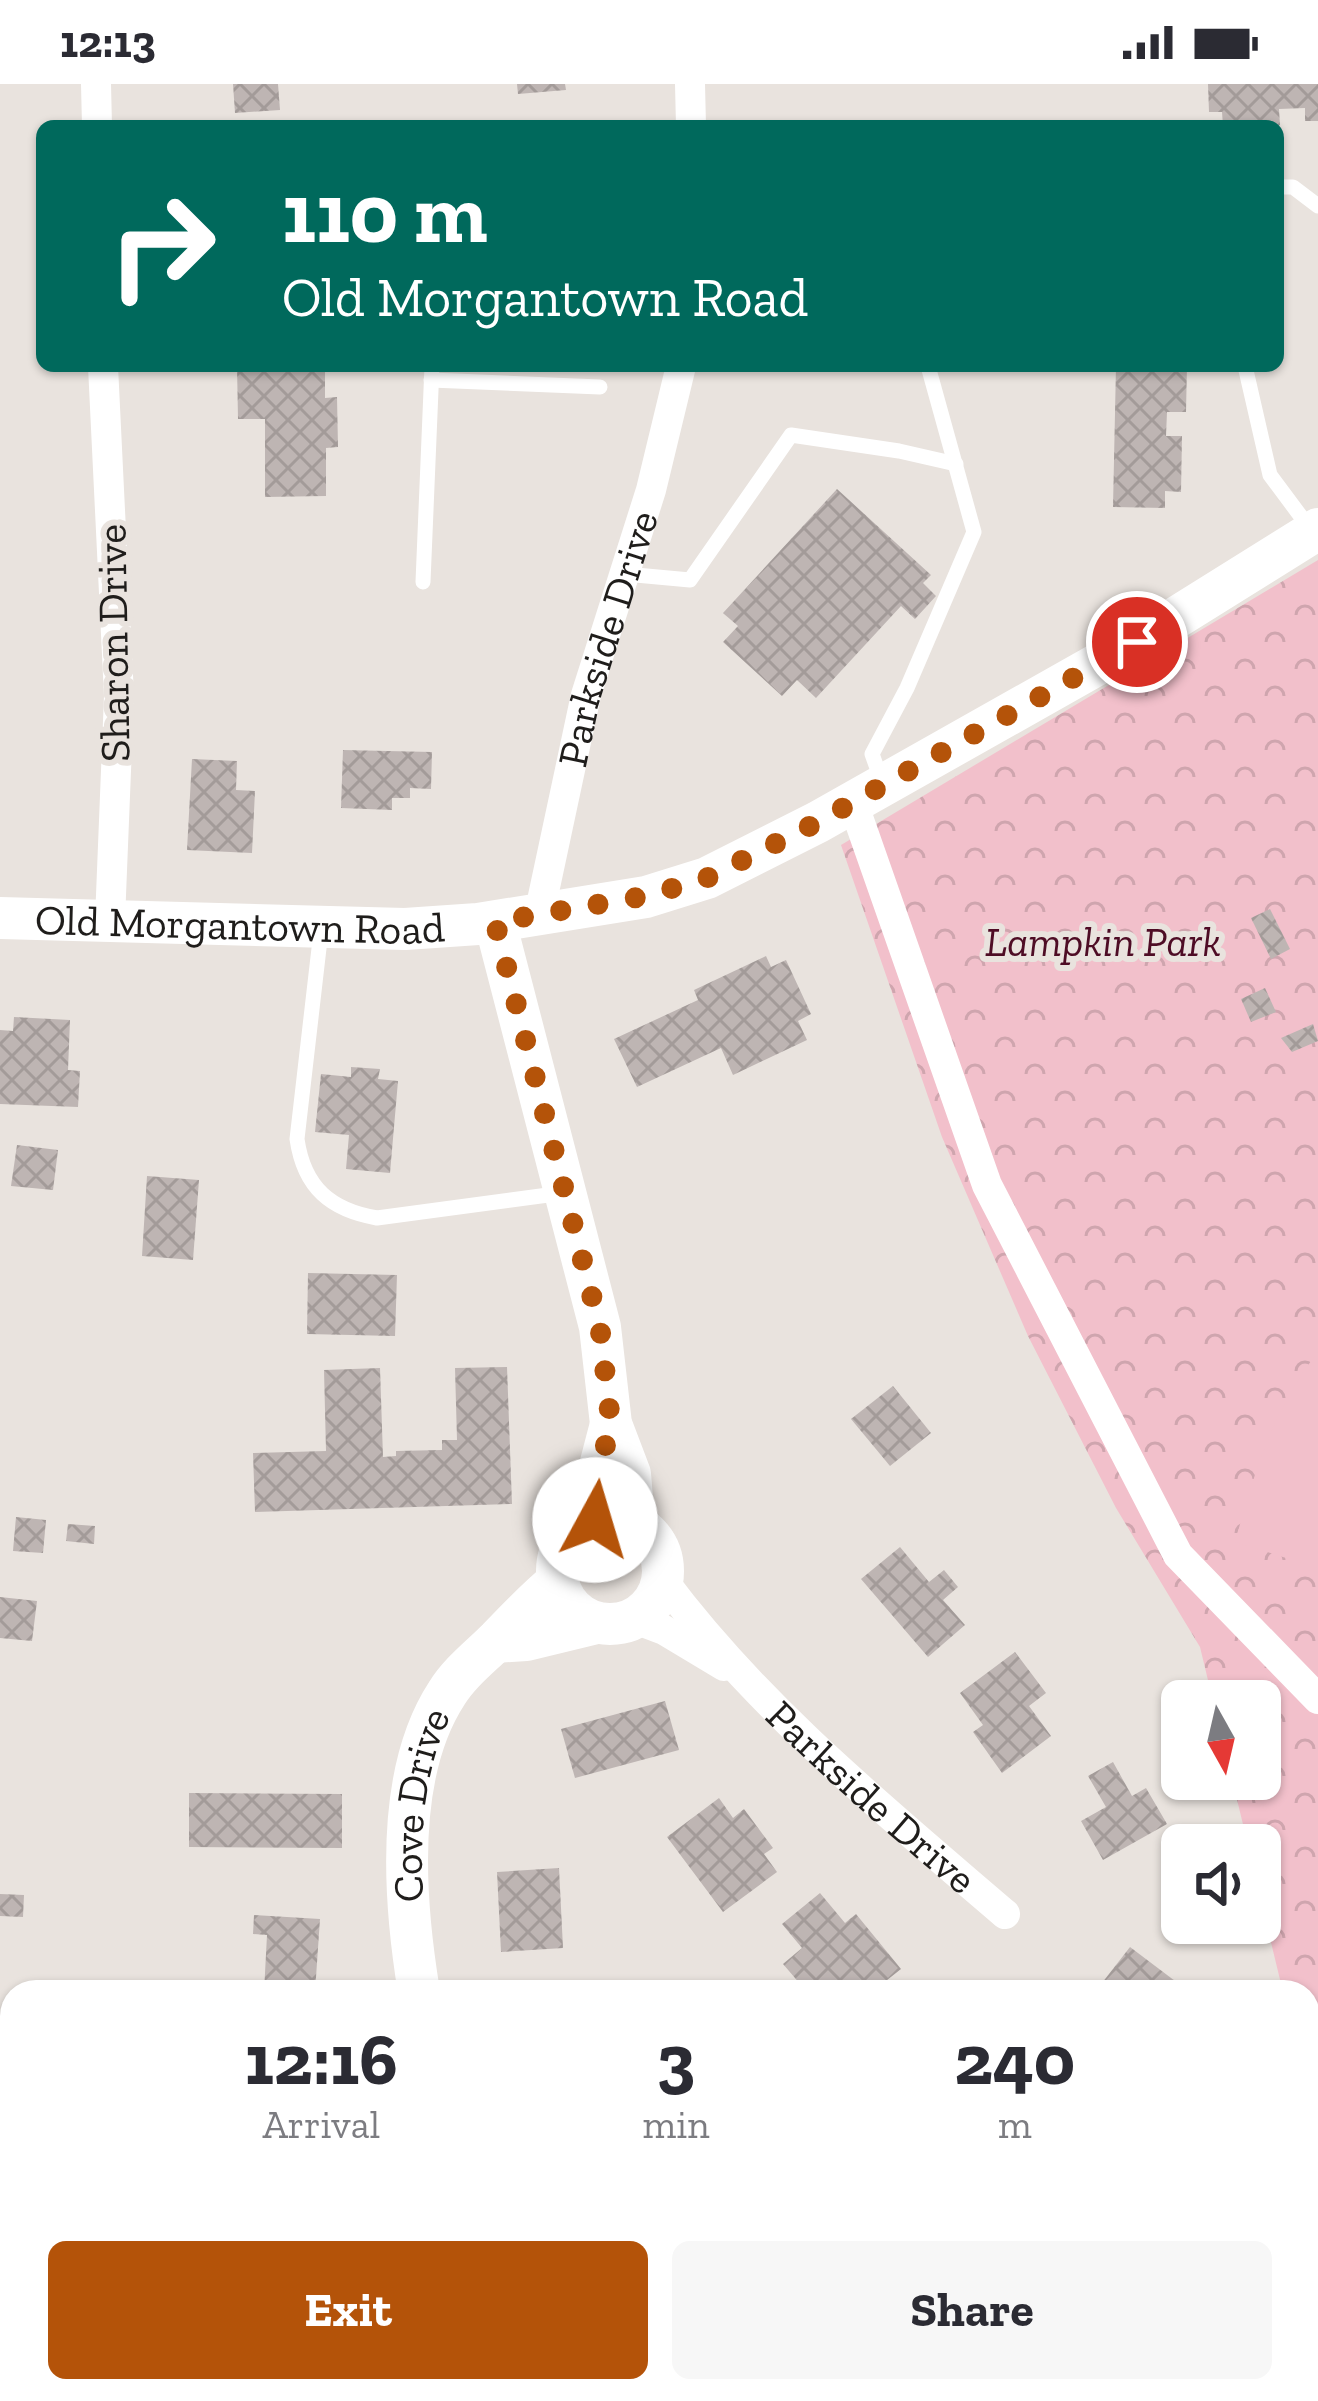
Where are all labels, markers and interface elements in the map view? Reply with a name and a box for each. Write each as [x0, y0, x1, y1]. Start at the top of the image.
text: 12:13 [60, 15, 156, 69]
text: 110 m [282, 163, 488, 264]
icon: right [84, 168, 240, 324]
text: Old Morgantown Road [282, 265, 808, 330]
street label: Parkside Drive [546, 504, 668, 771]
street label: Sharon Drive [85, 524, 141, 762]
pin [1086, 591, 1188, 693]
icon: arrive [1104, 609, 1170, 675]
street label: Old Morgantown Road [35, 893, 446, 955]
park label: Lampkin Park [985, 916, 1221, 967]
position arrow [532, 1457, 658, 1583]
north arrow [1161, 1680, 1281, 1800]
map controls [1161, 1680, 1281, 1944]
street label: Parkside Drive [756, 1689, 987, 1904]
street label: Cove Drive [381, 1699, 460, 1903]
button: sound [1161, 1824, 1281, 1944]
text: 12:16 [245, 2016, 398, 2102]
text: 3 [657, 2016, 695, 2102]
text: 240 [954, 2016, 1075, 2102]
text: Arrival [263, 2101, 380, 2148]
text: min [643, 2101, 710, 2148]
text: m [998, 2101, 1032, 2148]
button: Exit [48, 2241, 648, 2379]
button: Share [672, 2241, 1272, 2379]

